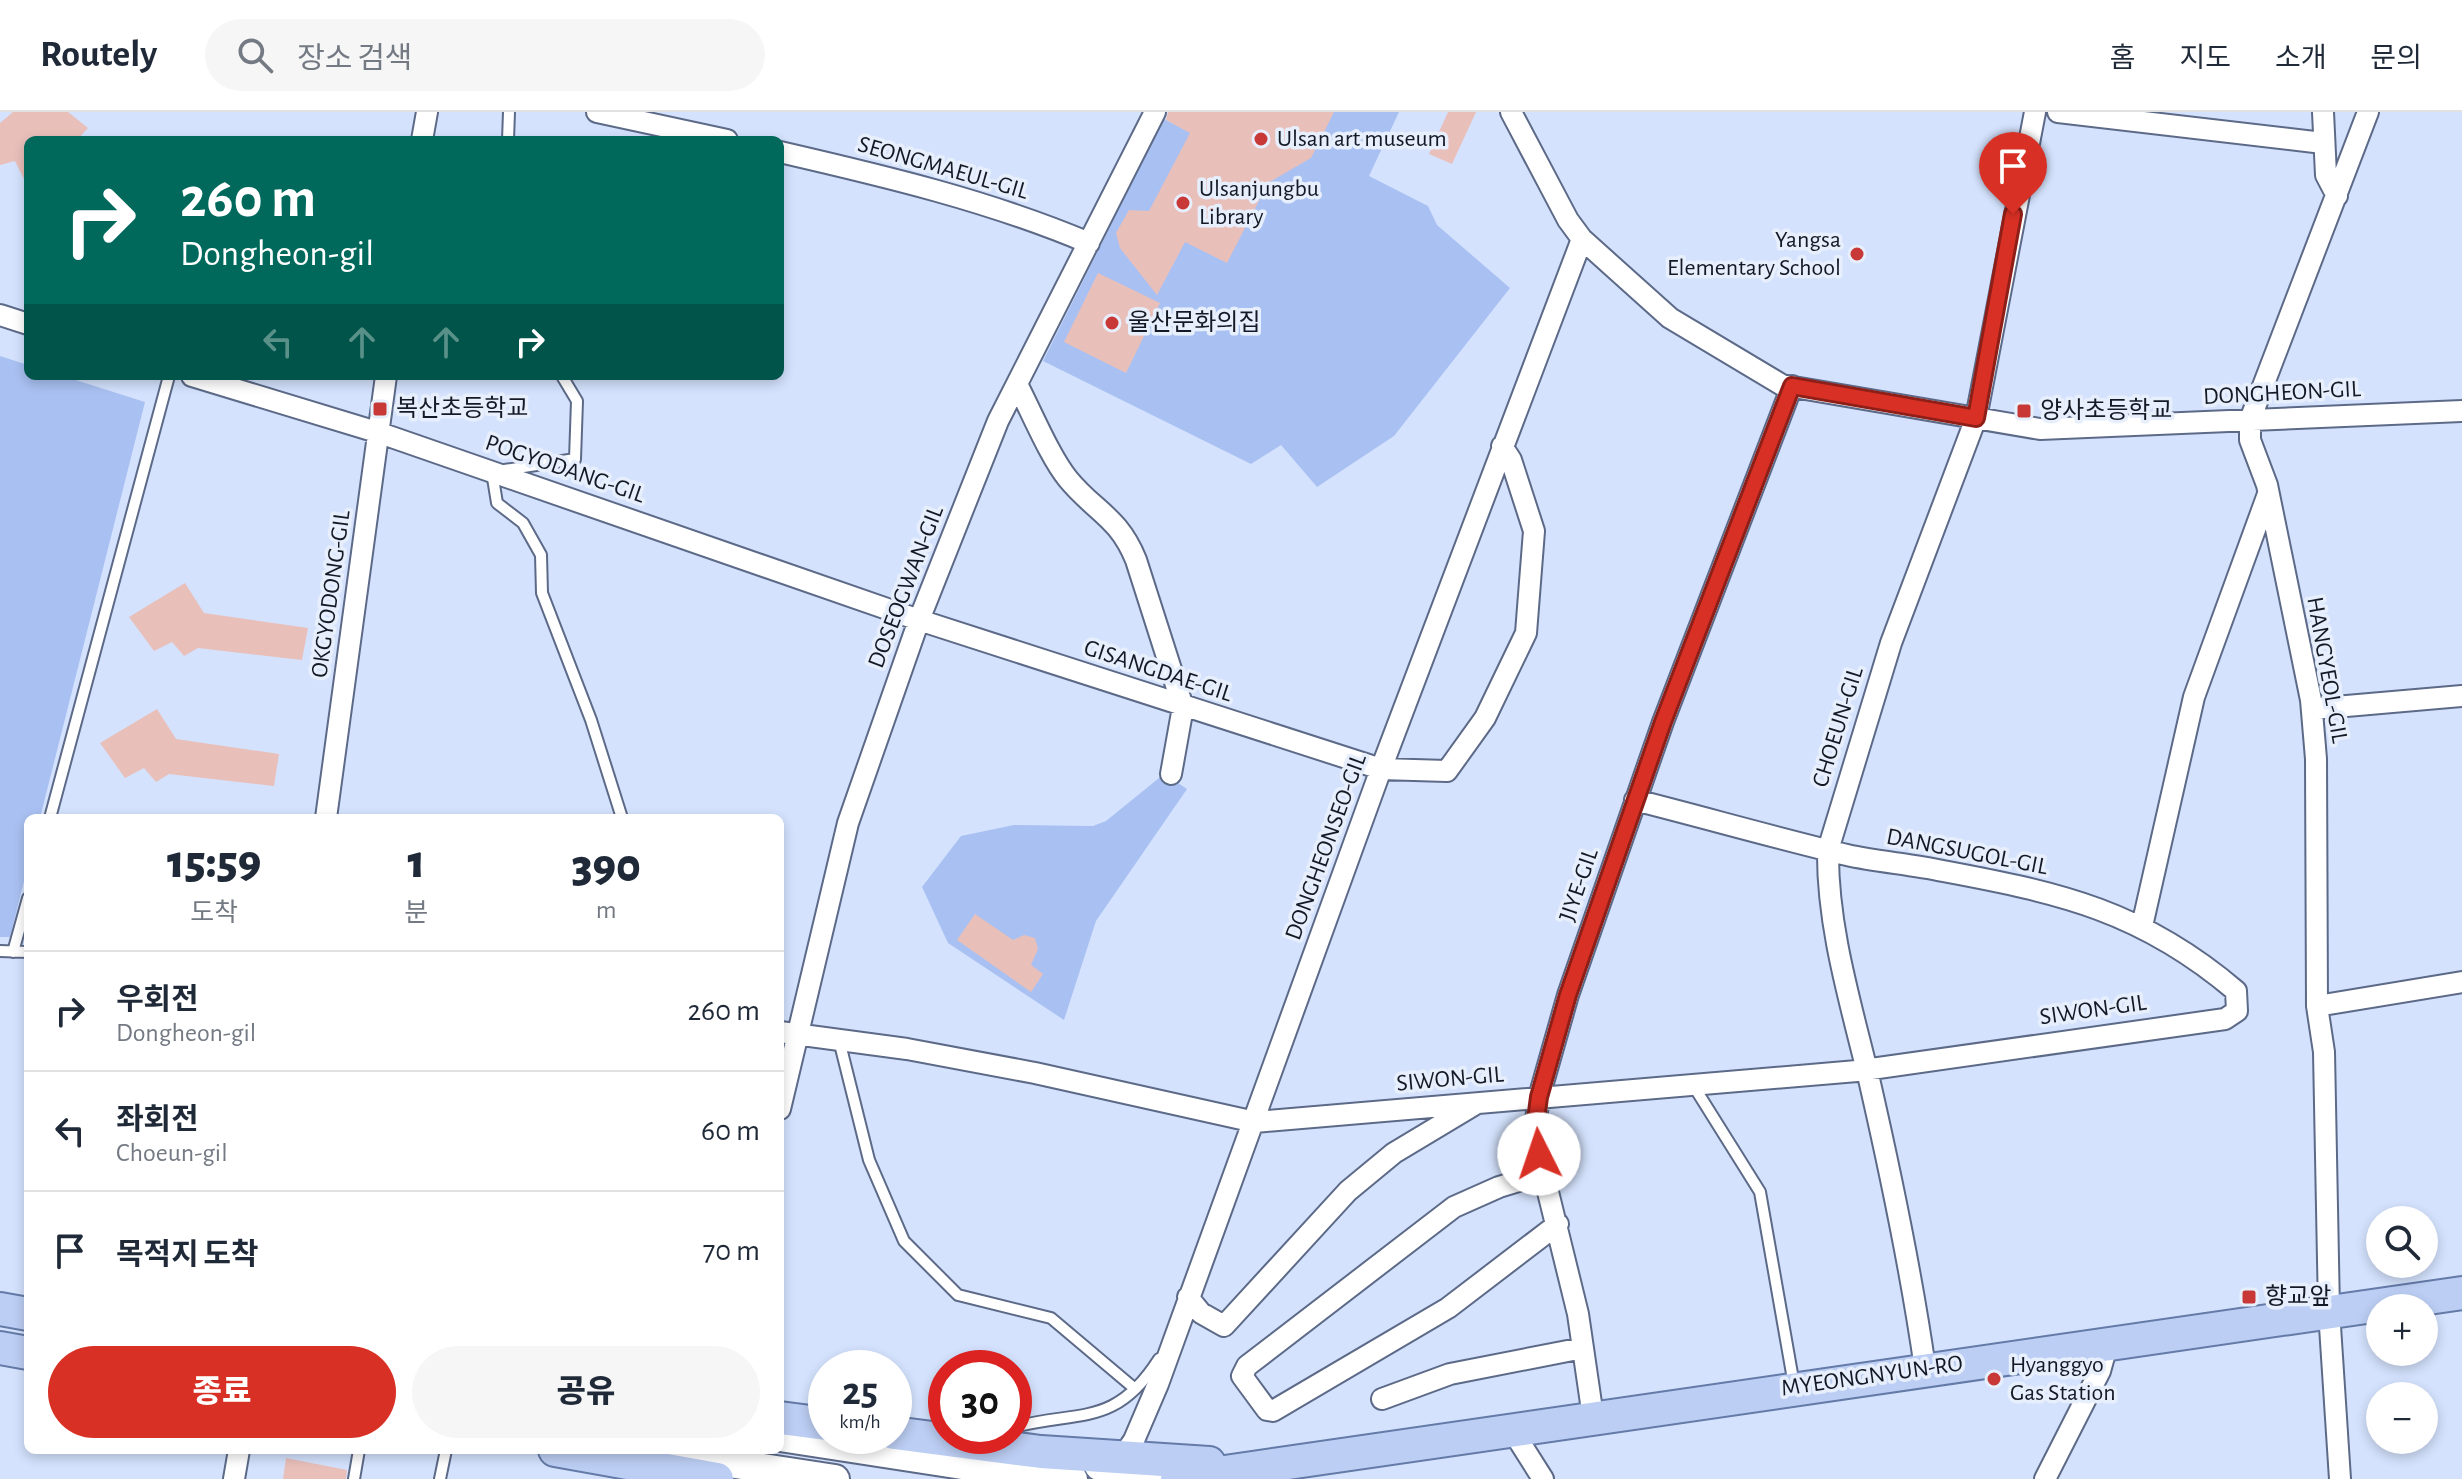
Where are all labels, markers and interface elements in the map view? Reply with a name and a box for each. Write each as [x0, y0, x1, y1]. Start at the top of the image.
search box [205, 19, 765, 91]
icon: search [233, 33, 277, 77]
text: Routely [40, 36, 157, 74]
text: 장소 검색 [297, 44, 412, 74]
text: 홈 [2110, 45, 2135, 73]
text: 지도 [2179, 45, 2231, 73]
text: 소개 [2275, 45, 2326, 73]
text: 문의 [2370, 45, 2422, 73]
place label: Ulsan art museum [1277, 127, 1447, 151]
marker: Ulsan art museum [1252, 130, 1270, 148]
street label: SEONGMAEUL-GIL [855, 132, 1031, 204]
pin [1979, 132, 2047, 214]
icon: arrive [1991, 144, 2035, 188]
icon: right [48, 168, 152, 272]
text: 260 m [180, 171, 316, 227]
place label: Ulsanjungbu Library [1199, 177, 1319, 229]
marker: Ulsanjungbu Library [1174, 194, 1192, 212]
place label: Yangsa Elementary School [1667, 228, 1841, 280]
text: Dongheon-gil [180, 236, 374, 272]
marker: Yangsa Elementary School [1848, 245, 1866, 263]
place label: 울산문화의집 [1128, 310, 1260, 335]
marker: 울산문화의집 [1103, 314, 1121, 332]
icon: left [256, 320, 300, 364]
icon: ahead [340, 320, 384, 364]
icon: ahead [424, 320, 468, 364]
icon: right [508, 320, 552, 364]
street label: DONGHEON-GIL [2203, 377, 2361, 409]
place label: 복산초등학교 [396, 395, 528, 421]
place label: 양사초등학교 [2040, 397, 2172, 423]
marker: 복산초등학교 [371, 400, 389, 418]
marker: 양사초등학교 [2015, 402, 2033, 420]
street label: POGYODANG-GIL [482, 430, 648, 508]
street label: DOSEOGWAN-GIL [864, 503, 948, 671]
street label: OKGYODONG-GIL [307, 509, 355, 679]
street label: HANGYEOL-GIL [2302, 595, 2352, 745]
street label: GISANGDAE-GIL [1081, 636, 1235, 706]
street label: CHOEUN-GIL [1808, 664, 1868, 790]
street label: DONGHEONSEO-GIL [1281, 751, 1371, 943]
street label: DANGSUGOL-GIL [1884, 825, 2050, 879]
text: 15:59 [167, 839, 261, 887]
text: 1 [407, 839, 425, 887]
text: 390 [571, 843, 641, 891]
street label: JIYE-GIL [1555, 845, 1603, 925]
text: m [596, 897, 617, 923]
text: 도착 [190, 900, 238, 926]
text: 분 [404, 900, 428, 926]
text: 우회전 [116, 985, 199, 1015]
icon: right [48, 989, 92, 1033]
street label: SIWON-GIL [2038, 991, 2148, 1029]
text: 260 m [687, 996, 760, 1026]
text: Dongheon-gil [116, 1020, 256, 1046]
street label: SIWON-GIL [1395, 1062, 1505, 1096]
text: 좌회전 [116, 1105, 199, 1135]
icon: left [48, 1109, 92, 1153]
position arrow [1497, 1112, 1581, 1196]
text: 60 m [701, 1116, 760, 1146]
text: Choeun-gil [116, 1140, 228, 1166]
map controls [2366, 1206, 2438, 1454]
button: search [2366, 1206, 2438, 1278]
icon: arrive [48, 1229, 92, 1273]
text: 70 m [703, 1236, 760, 1266]
text: 목적지 도착 [116, 1240, 259, 1270]
place label: 향교앞 [2265, 1284, 2331, 1309]
marker: 향교앞 [2240, 1288, 2258, 1306]
button: + [2366, 1294, 2438, 1366]
button: 종료 [48, 1346, 396, 1438]
button: 공유 [412, 1346, 760, 1438]
speed limit sign: 30 [928, 1350, 1032, 1454]
street label: MYEONGNYUN-RO [1780, 1351, 1964, 1401]
place label: Hyanggyo Gas Station [2010, 1353, 2116, 1405]
marker: Hyanggyo Gas Station [1985, 1370, 2003, 1388]
text: 25 [842, 1372, 878, 1412]
button: − [2366, 1382, 2438, 1454]
text: km/h [839, 1412, 881, 1432]

